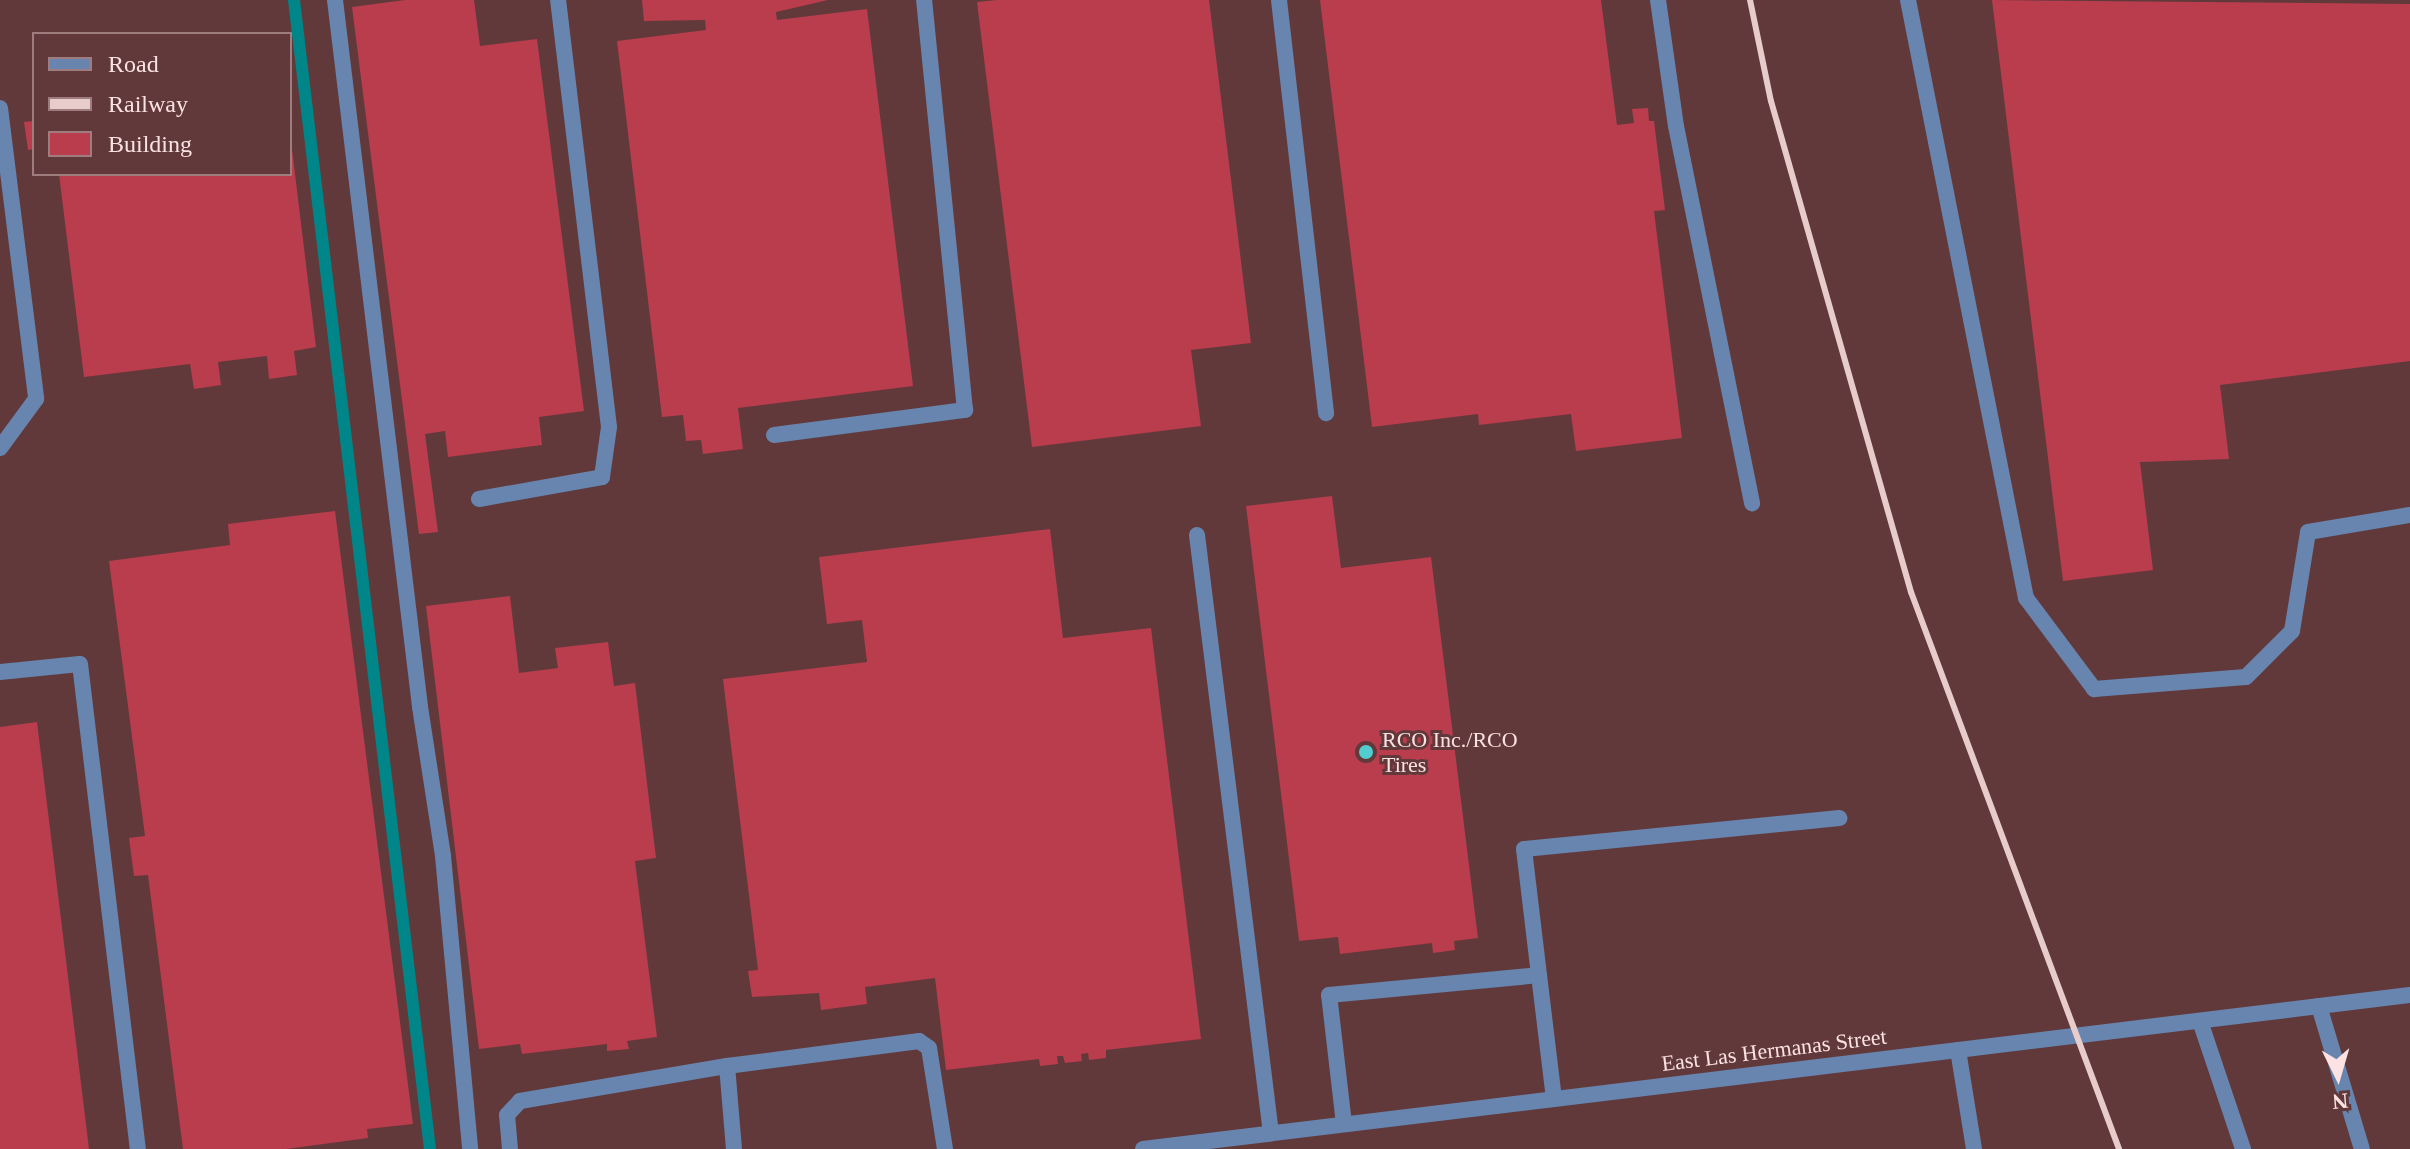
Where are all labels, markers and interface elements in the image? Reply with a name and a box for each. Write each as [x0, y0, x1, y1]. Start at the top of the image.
legend [32, 32, 292, 176]
text: Road [108, 51, 159, 77]
text: Railway [108, 91, 188, 117]
text: Building [108, 131, 192, 157]
place label: RCO Inc./RCO Tires [1382, 726, 1518, 778]
marker: RCO Inc./RCO Tires [1357, 743, 1375, 761]
street label: East Las Hermanas Street [1660, 1023, 1888, 1077]
north arrow [2298, 1037, 2378, 1117]
text: N [2331, 1088, 2349, 1115]

